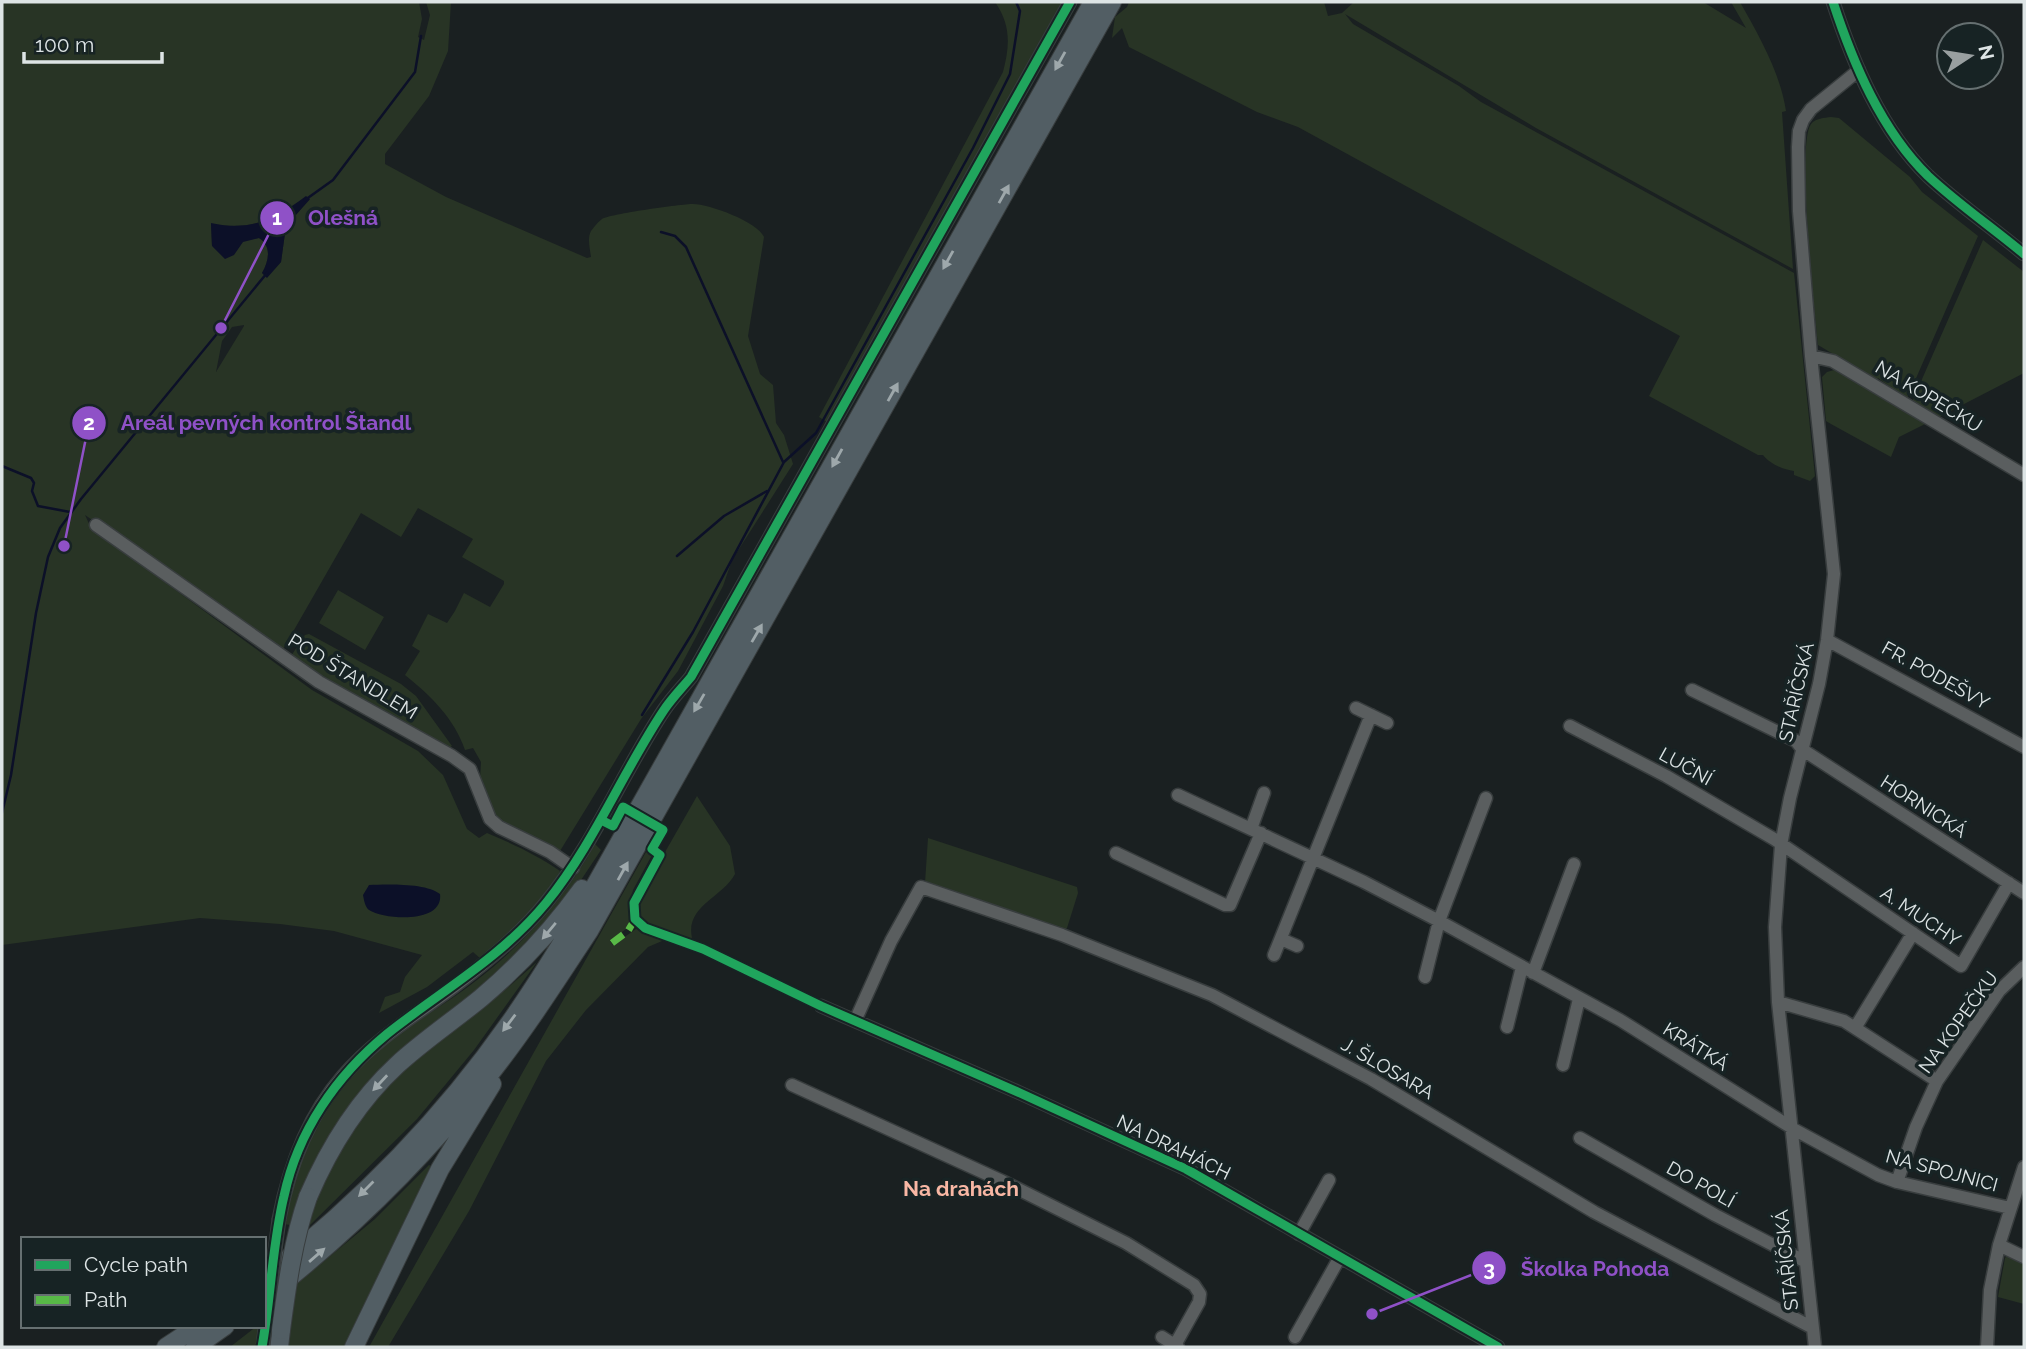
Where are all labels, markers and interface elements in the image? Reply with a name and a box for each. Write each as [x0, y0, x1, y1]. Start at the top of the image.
scale bar [24, 21, 163, 65]
north arrow [1935, 21, 2005, 91]
text: 100 m [35, 32, 94, 57]
text: N [1974, 43, 1999, 62]
one-way arrow [1054, 52, 1066, 71]
one-way arrow [998, 184, 1010, 203]
callout: Olešná [259, 197, 392, 239]
text: 1 [272, 205, 282, 230]
text: Olešná [308, 205, 378, 230]
one-way arrow [942, 250, 954, 269]
street label: NA KOPEČKU [1872, 356, 1986, 436]
one-way arrow [887, 382, 899, 402]
callout: Areál pevných kontrol Štandl [71, 402, 426, 444]
text: 2 [83, 410, 95, 435]
text: Areál pevných kontrol Štandl [121, 410, 411, 435]
one-way arrow [831, 448, 843, 468]
one-way arrow [751, 623, 763, 643]
street label: POD ŠTANDLEM [284, 629, 422, 723]
street label: FR. PODEŠVY [1878, 636, 1994, 714]
street label: STAŘÍČSKÁ [1774, 640, 1818, 744]
one-way arrow [693, 693, 705, 713]
street label: LUČNÍ [1656, 742, 1717, 790]
street label: HORNICKÁ [1877, 770, 1971, 842]
one-way arrow [617, 861, 629, 880]
street label: A. MUCHY [1877, 881, 1966, 951]
one-way arrow [541, 922, 556, 940]
street label: NA KOPEČKU [1914, 967, 2002, 1077]
one-way arrow [501, 1014, 516, 1032]
street label: KRÁTKÁ [1659, 1017, 1733, 1075]
street label: J. ŠLOSARA [1338, 1033, 1438, 1103]
one-way arrow [372, 1074, 388, 1092]
street label: NA DRAHÁCH [1113, 1110, 1235, 1184]
street label: NA SPOJNICI [1884, 1144, 2000, 1196]
street label: DO POLÍ [1663, 1156, 1739, 1212]
district label: Na drahách [903, 1176, 1019, 1201]
one-way arrow [358, 1181, 375, 1197]
street label: STAŘÍČSKÁ [1770, 1208, 1802, 1312]
legend [21, 1237, 266, 1328]
callout: Školka Pohoda [1472, 1247, 1683, 1289]
one-way arrow [309, 1248, 326, 1263]
text: Cycle path [84, 1252, 188, 1277]
text: 3 [1483, 1256, 1495, 1281]
text: Školka Pohoda [1521, 1256, 1669, 1281]
text: Path [84, 1287, 128, 1312]

